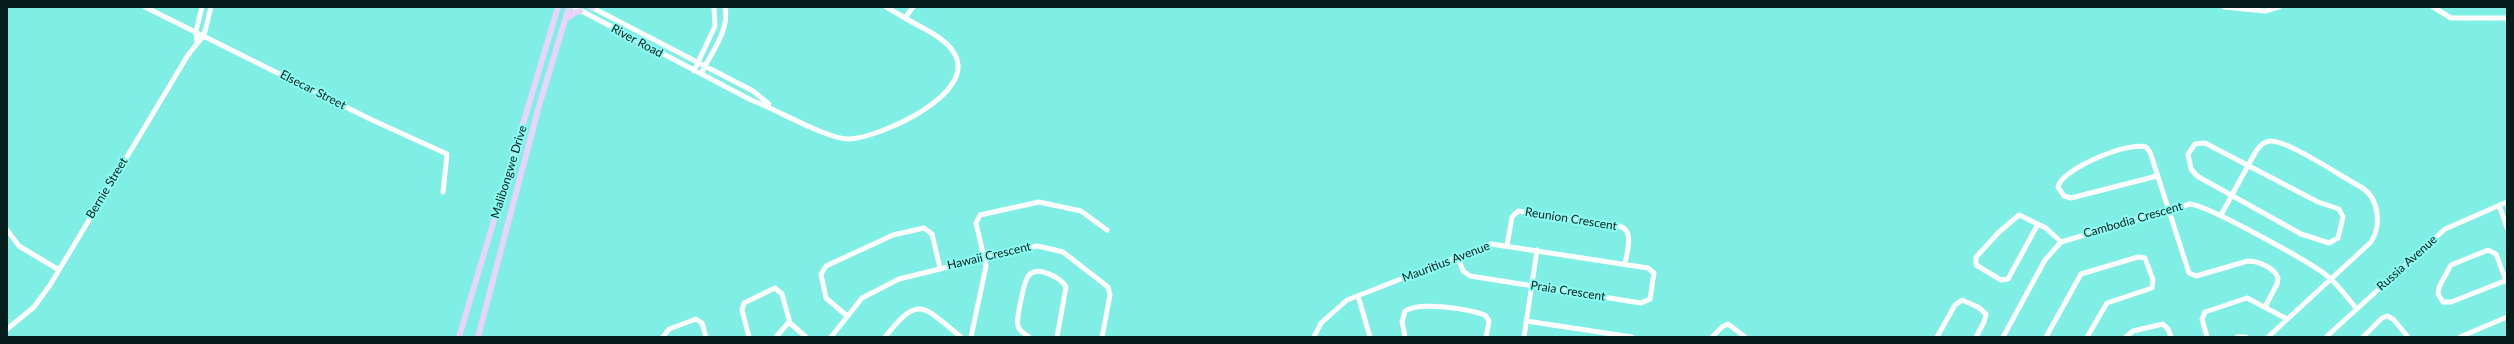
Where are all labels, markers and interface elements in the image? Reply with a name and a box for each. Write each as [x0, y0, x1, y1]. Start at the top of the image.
street label: River Road [609, 21, 665, 61]
street label: Elsecar Street [278, 67, 348, 113]
street label: Malibongwe Drive [488, 124, 530, 220]
street label: Bernie Street [83, 155, 131, 221]
street label: Cambodia Crescent [2082, 199, 2184, 241]
street label: Reunion Crescent [1524, 205, 1618, 233]
street label: Russia Avenue [2374, 232, 2440, 294]
street label: Hawaii Crescent [946, 239, 1032, 273]
street label: Mauritius Avenue [1400, 239, 1492, 285]
street label: Praia Crescent [1529, 278, 1607, 304]

